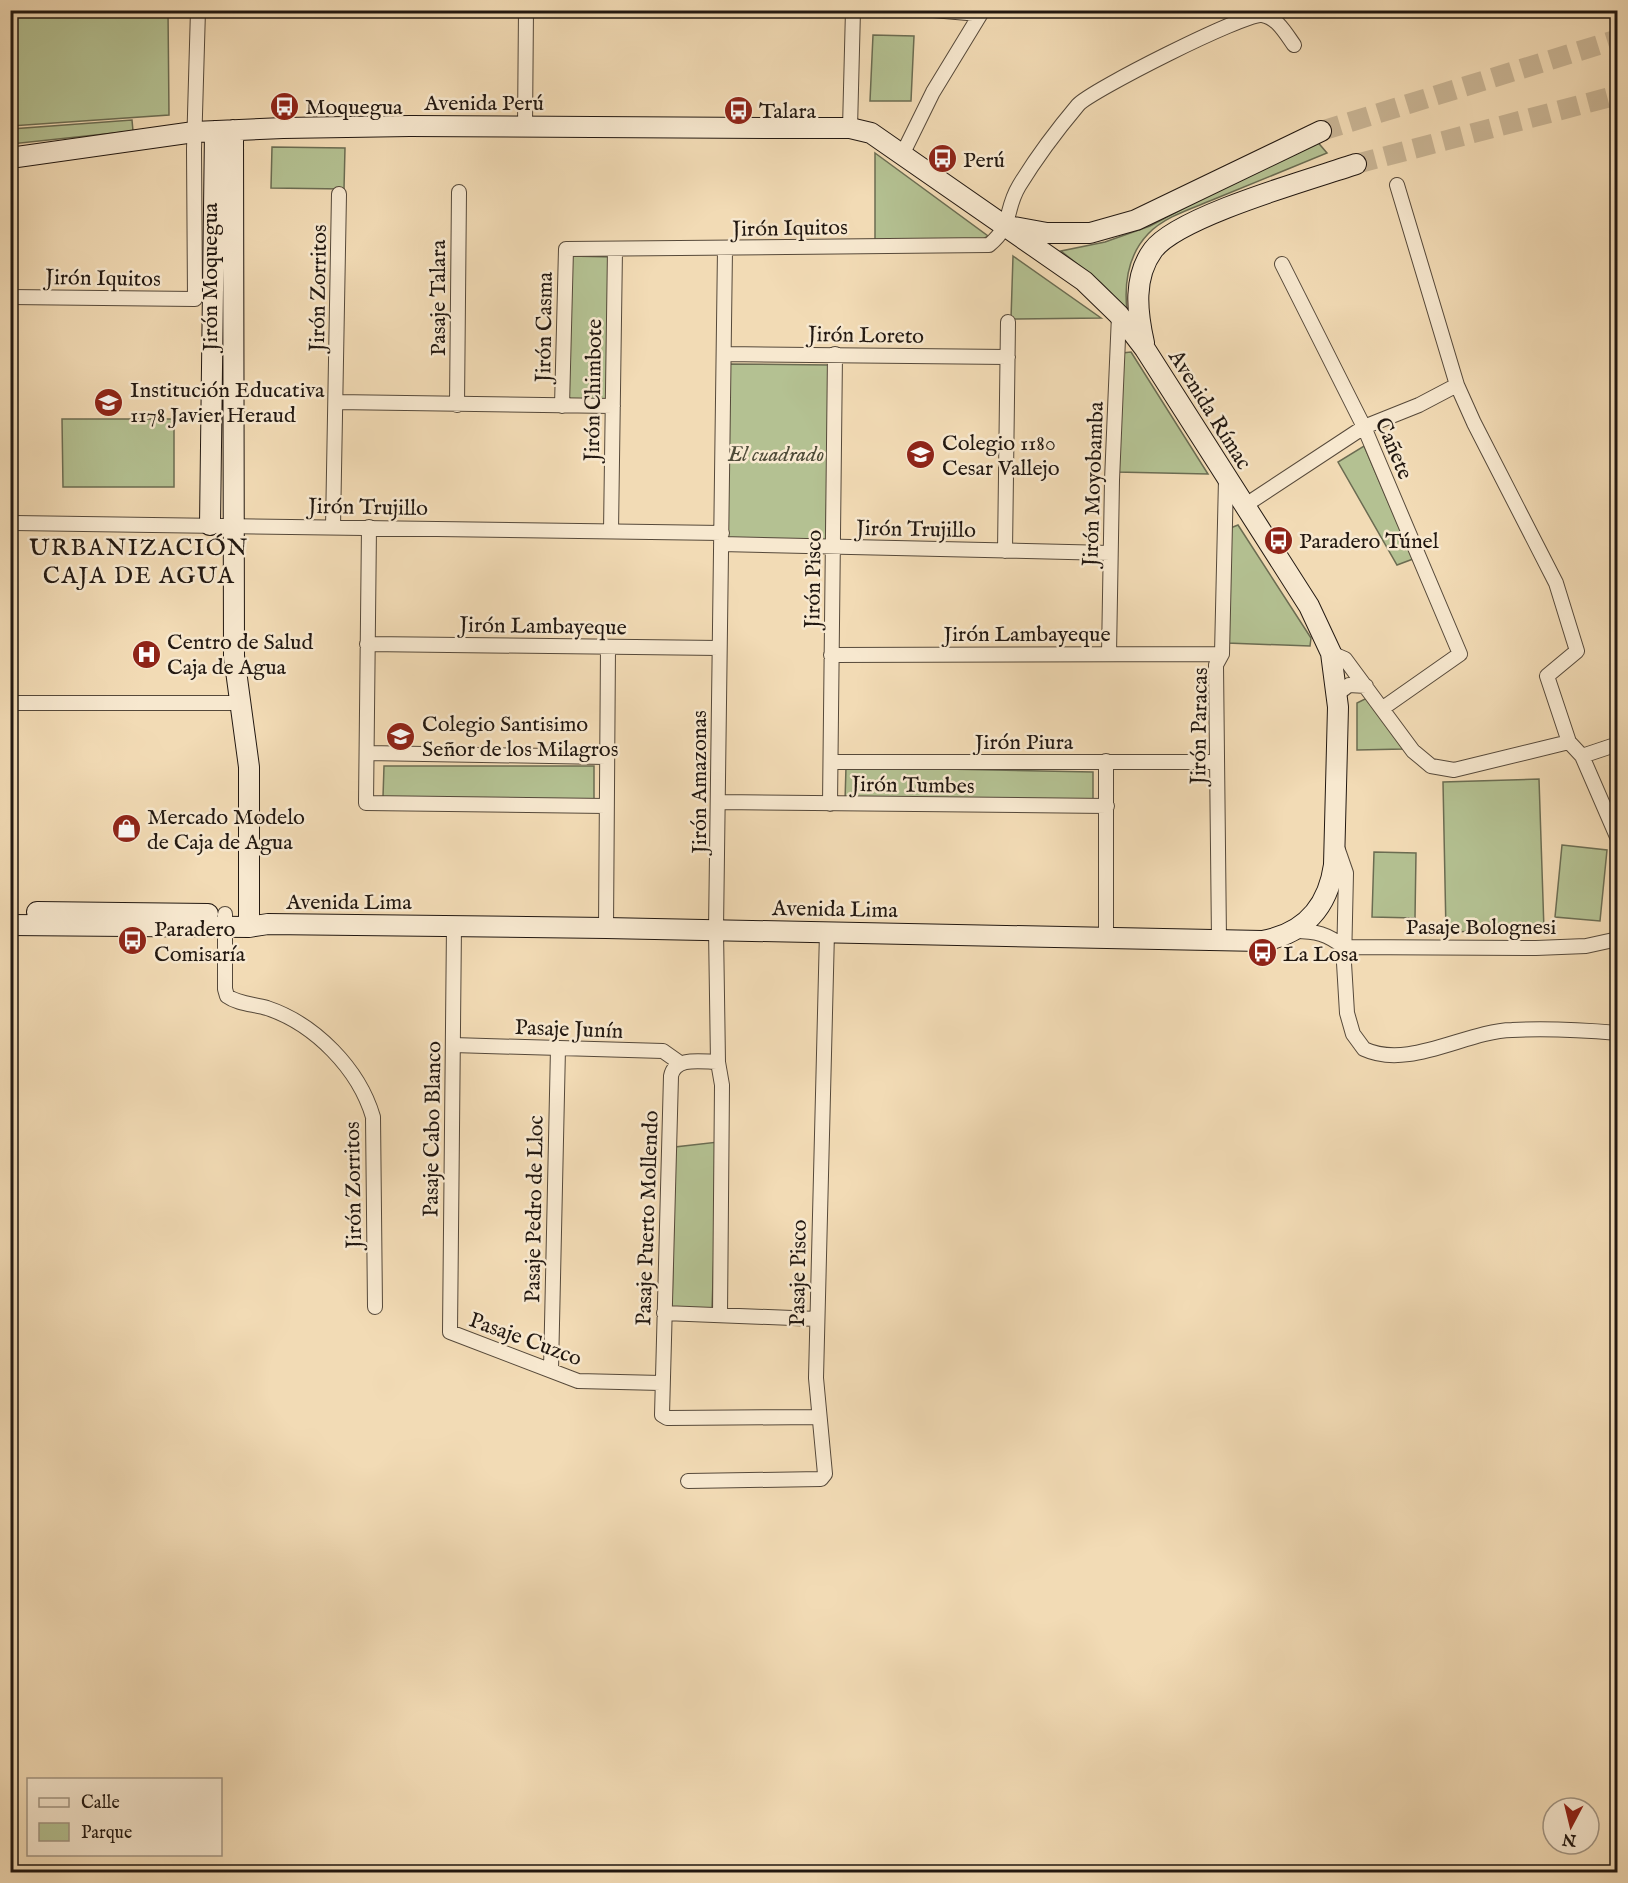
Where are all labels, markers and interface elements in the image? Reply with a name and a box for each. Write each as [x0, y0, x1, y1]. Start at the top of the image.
bus stop icon: Moquegua [268, 90, 300, 122]
street label: Avenida Perú [423, 90, 544, 118]
place label: Moquegua [305, 94, 403, 122]
bus stop icon: Talara [722, 94, 754, 126]
place label: Talara [759, 98, 816, 126]
bus stop icon: Perú [926, 143, 958, 175]
place label: Perú [963, 147, 1005, 175]
street label: Jirón Moquegua [197, 202, 225, 354]
street label: Jirón Iquitos [729, 214, 848, 244]
street label: Jirón Zorritos [304, 224, 334, 355]
street label: Pasaje Talara [425, 239, 453, 356]
street label: Jirón Iquitos [42, 264, 161, 294]
street label: Jirón Casma [530, 271, 560, 386]
street label: Jirón Chimbote [579, 319, 609, 465]
street label: Jirón Loreto [805, 321, 924, 351]
street label: Avenida Rímac [1161, 344, 1257, 475]
place label: Institución Educativa 1178 Javier Heraud [130, 377, 325, 430]
school or university icon: Institución Educativa 1178 Javier Heraud [93, 386, 125, 418]
street label: Jirón Moyobamba [1077, 401, 1111, 570]
street label: Cañete [1368, 414, 1419, 484]
place label: Colegio 1180 Cesar Vallejo [942, 430, 1060, 483]
school or university icon: Colegio 1180 Cesar Vallejo [905, 439, 937, 471]
park label: El cuadrado [727, 441, 824, 469]
street label: Jirón Trujillo [305, 493, 428, 523]
street label: Jirón Trujillo [853, 515, 976, 545]
bus stop icon: Paradero Túnel [1262, 524, 1294, 556]
place label: Paradero Túnel [1299, 528, 1439, 556]
street label: Jirón Pisco [799, 529, 829, 632]
district label: URBANIZACIÓN CAJA DE AGUA [29, 533, 249, 592]
street label: Jirón Lambayeque [456, 611, 627, 642]
street label: Jirón Lambayeque [940, 621, 1111, 649]
place label: Centro de Salud Caja de Agua [167, 629, 314, 682]
hospital icon: Centro de Salud Caja de Agua [130, 638, 162, 670]
street label: Jirón Paracas [1185, 667, 1215, 788]
street label: Jirón Amazonas [686, 710, 714, 857]
place label: Colegio Santisimo Señor de los Milagros [422, 711, 618, 764]
school or university icon: Colegio Santisimo Señor de los Milagros [385, 720, 417, 752]
street label: Jirón Piura [972, 729, 1074, 757]
street label: Jirón Tumbes [848, 771, 975, 801]
place label: Mercado Modelo de Caja de Agua [147, 804, 305, 857]
shop icon: Mercado Modelo de Caja de Agua [110, 813, 142, 845]
street label: Avenida Lima [285, 889, 412, 917]
street label: Avenida Lima [771, 895, 899, 925]
street label: Pasaje Bolognesi [1406, 914, 1557, 942]
place label: Paradero Comisaría [154, 916, 246, 969]
bus stop icon: Paradero Comisaría [117, 925, 149, 957]
bus stop icon: La Losa [1246, 937, 1278, 969]
place label: La Losa [1283, 941, 1358, 969]
street label: Pasaje Junín [514, 1014, 624, 1046]
street label: Pasaje Cabo Blanco [417, 1041, 449, 1217]
street label: Pasaje Puerto Mollendo [630, 1110, 666, 1326]
street label: Pasaje Pedro de Lloc [519, 1115, 551, 1303]
street label: Jirón Zorritos [339, 1121, 369, 1252]
street label: Pasaje Pisco [784, 1219, 814, 1327]
street label: Pasaje Cuzco [465, 1307, 586, 1373]
legend [27, 1778, 222, 1856]
text: Calle [81, 1792, 120, 1815]
north arrow [1541, 1796, 1601, 1856]
text: Parque [81, 1822, 132, 1845]
text: N [1561, 1828, 1578, 1850]

